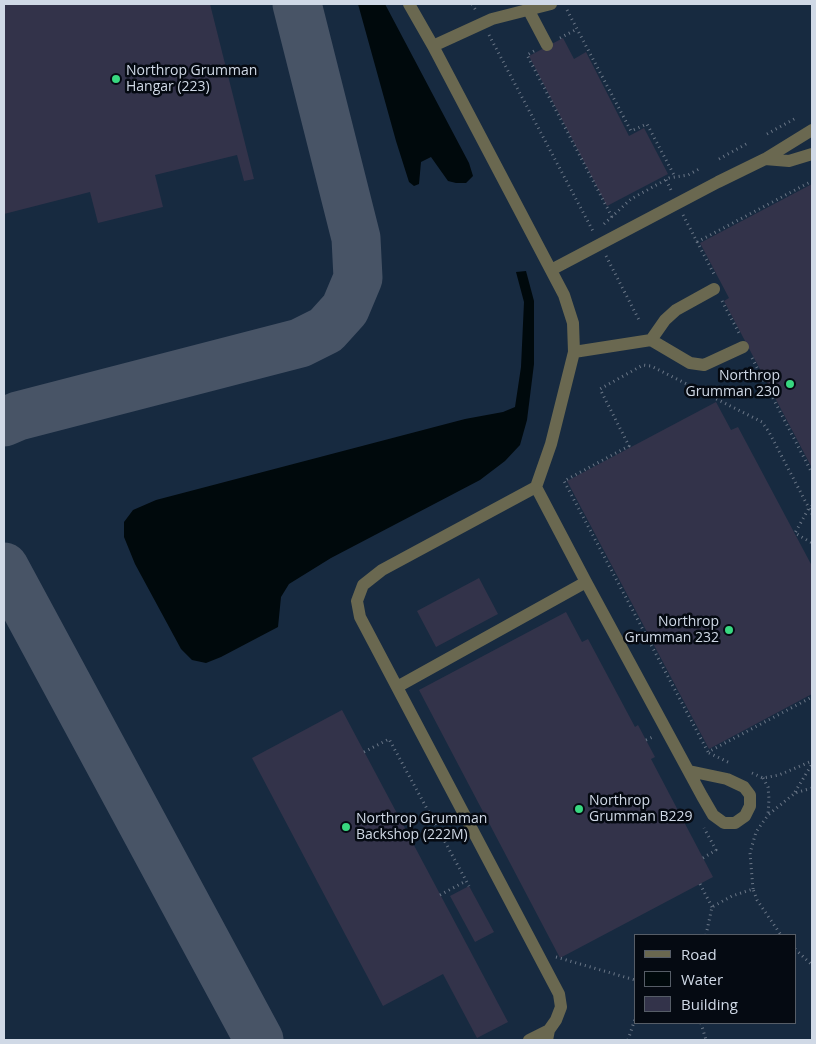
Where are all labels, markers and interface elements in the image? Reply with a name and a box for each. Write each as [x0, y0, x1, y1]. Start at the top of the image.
place label: Northrop Grumman Hangar (223) [126, 63, 257, 95]
marker: Northrop Grumman Hangar (223) [110, 73, 122, 85]
place label: Northrop Grumman 230 [686, 368, 780, 401]
marker: Northrop Grumman 230 [784, 378, 796, 390]
place label: Northrop Grumman 232 [625, 614, 719, 646]
marker: Northrop Grumman 232 [723, 624, 735, 636]
place label: Northrop Grumman B229 [589, 793, 692, 826]
marker: Northrop Grumman B229 [573, 803, 585, 815]
place label: Northrop Grumman Backshop (222M) [356, 811, 487, 844]
marker: Northrop Grumman Backshop (222M) [340, 821, 352, 833]
legend [634, 934, 796, 1024]
text: Road [681, 944, 717, 964]
text: Water [681, 969, 723, 989]
text: Building [681, 994, 738, 1014]

